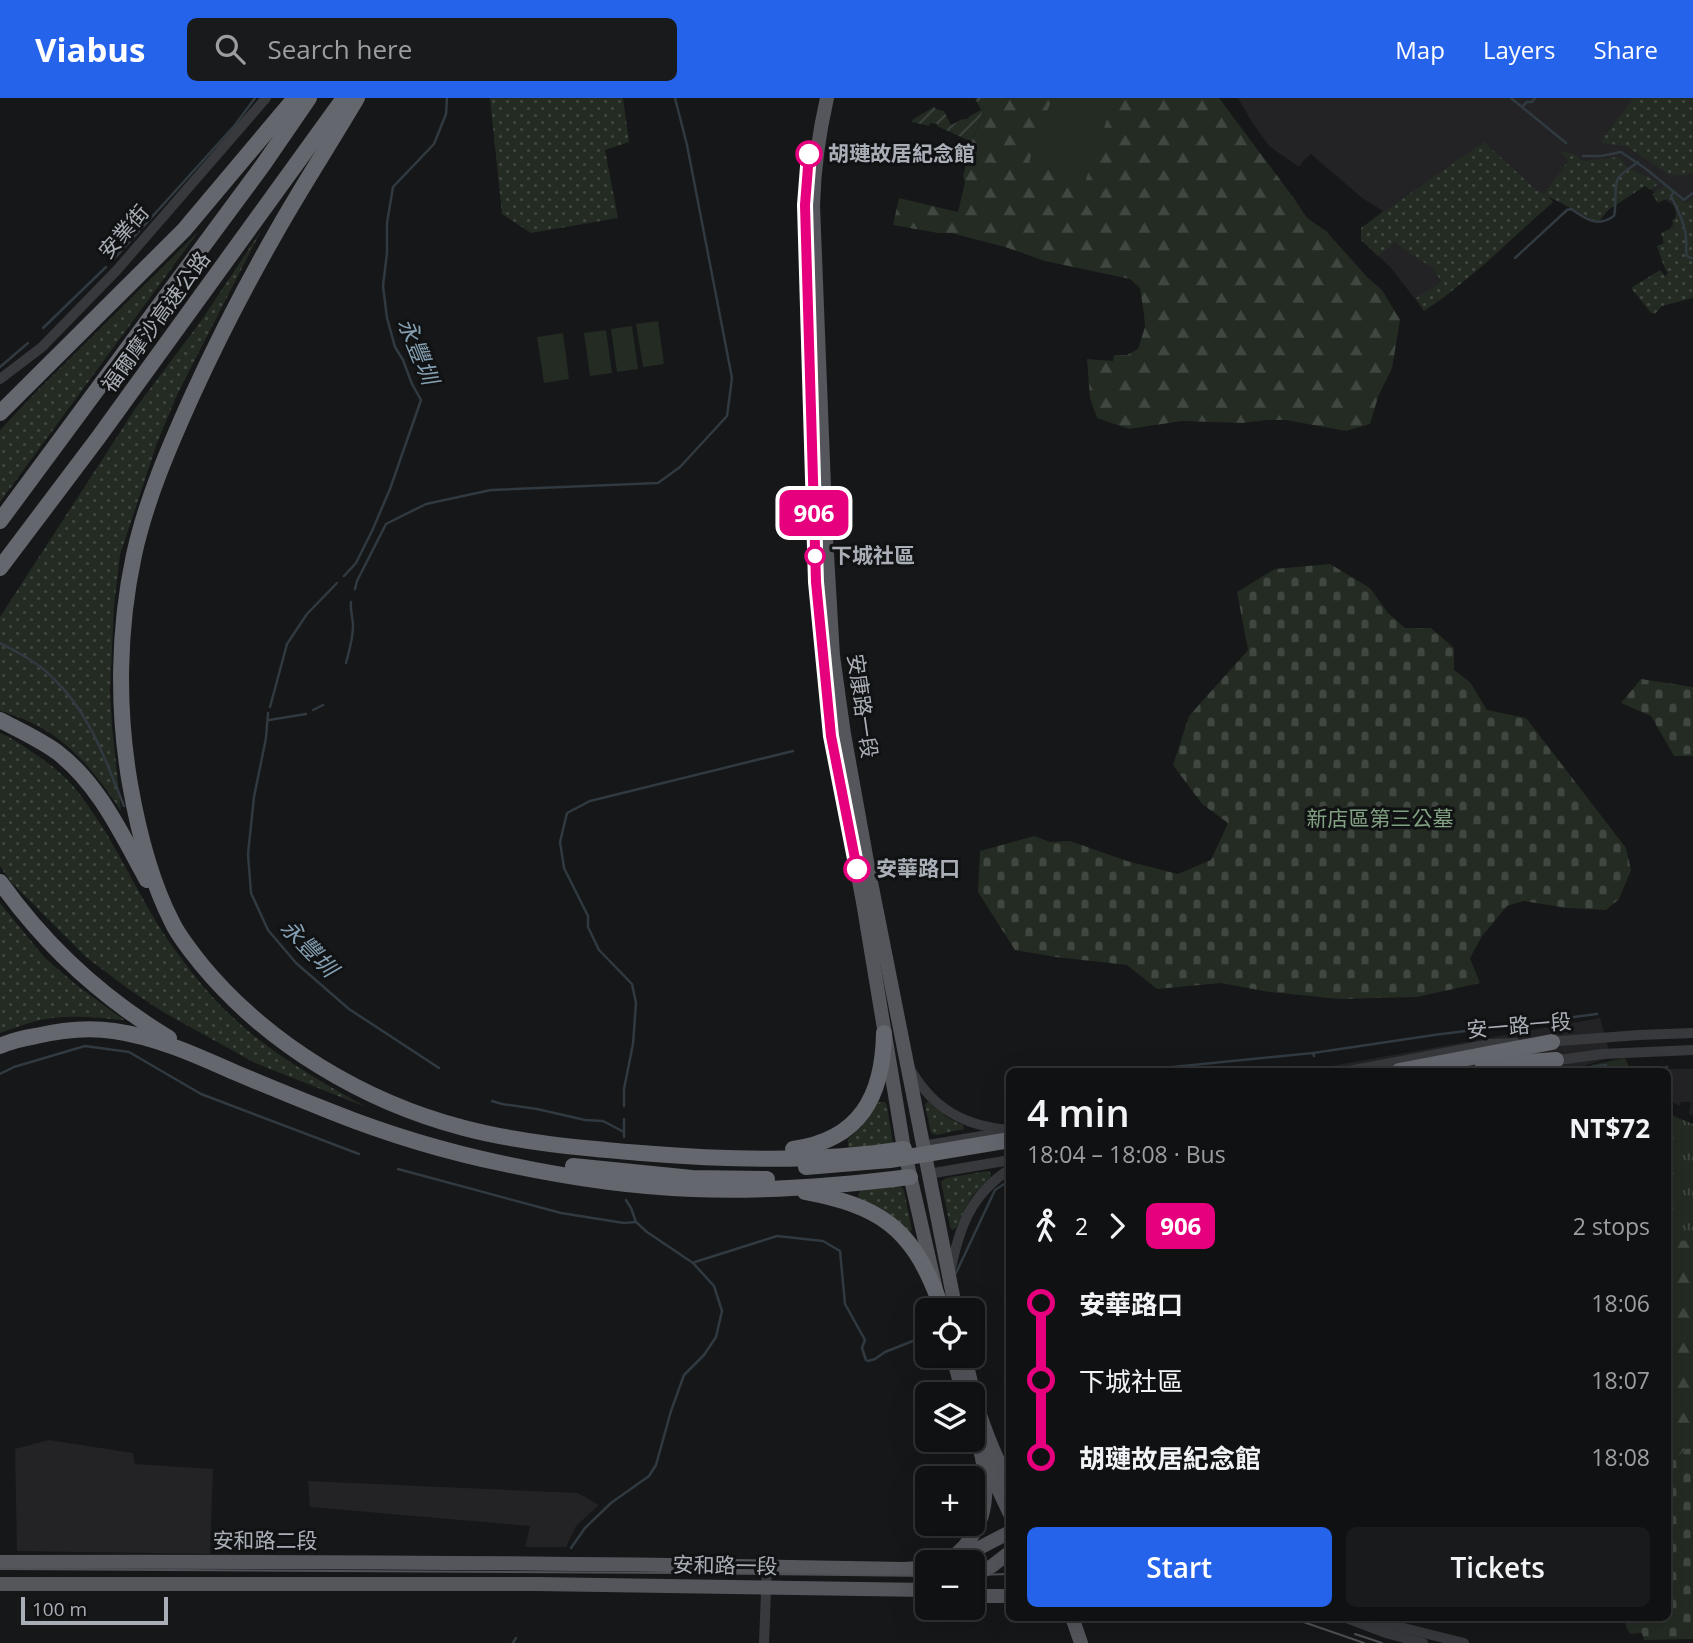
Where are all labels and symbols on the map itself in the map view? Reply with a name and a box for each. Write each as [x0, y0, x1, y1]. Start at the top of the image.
place label: 胡璉故居紀念館 [828, 139, 975, 167]
marker: 胡璉故居紀念館 [796, 141, 822, 167]
street label: 安業街 [92, 198, 154, 264]
street label: 福爾摩沙高速公路 [94, 245, 216, 398]
water label: 永豐圳 [391, 313, 448, 391]
line badge: 906 [774, 490, 854, 536]
place label: 下城社區 [831, 541, 915, 569]
marker: 下城社區 [805, 546, 825, 566]
street label: 安康路一段 [842, 652, 884, 760]
park label: 新店區第三公墓 [1307, 804, 1454, 832]
place label: 安華路口 [876, 854, 960, 882]
marker: 安華路口 [844, 856, 870, 882]
water label: 永豐圳 [274, 911, 347, 985]
street label: 安一路一段 [1465, 1006, 1572, 1044]
street label: 安和路二段 [213, 1526, 318, 1554]
street label: 安和路一段 [672, 1550, 778, 1580]
scale bar [21, 1594, 168, 1626]

